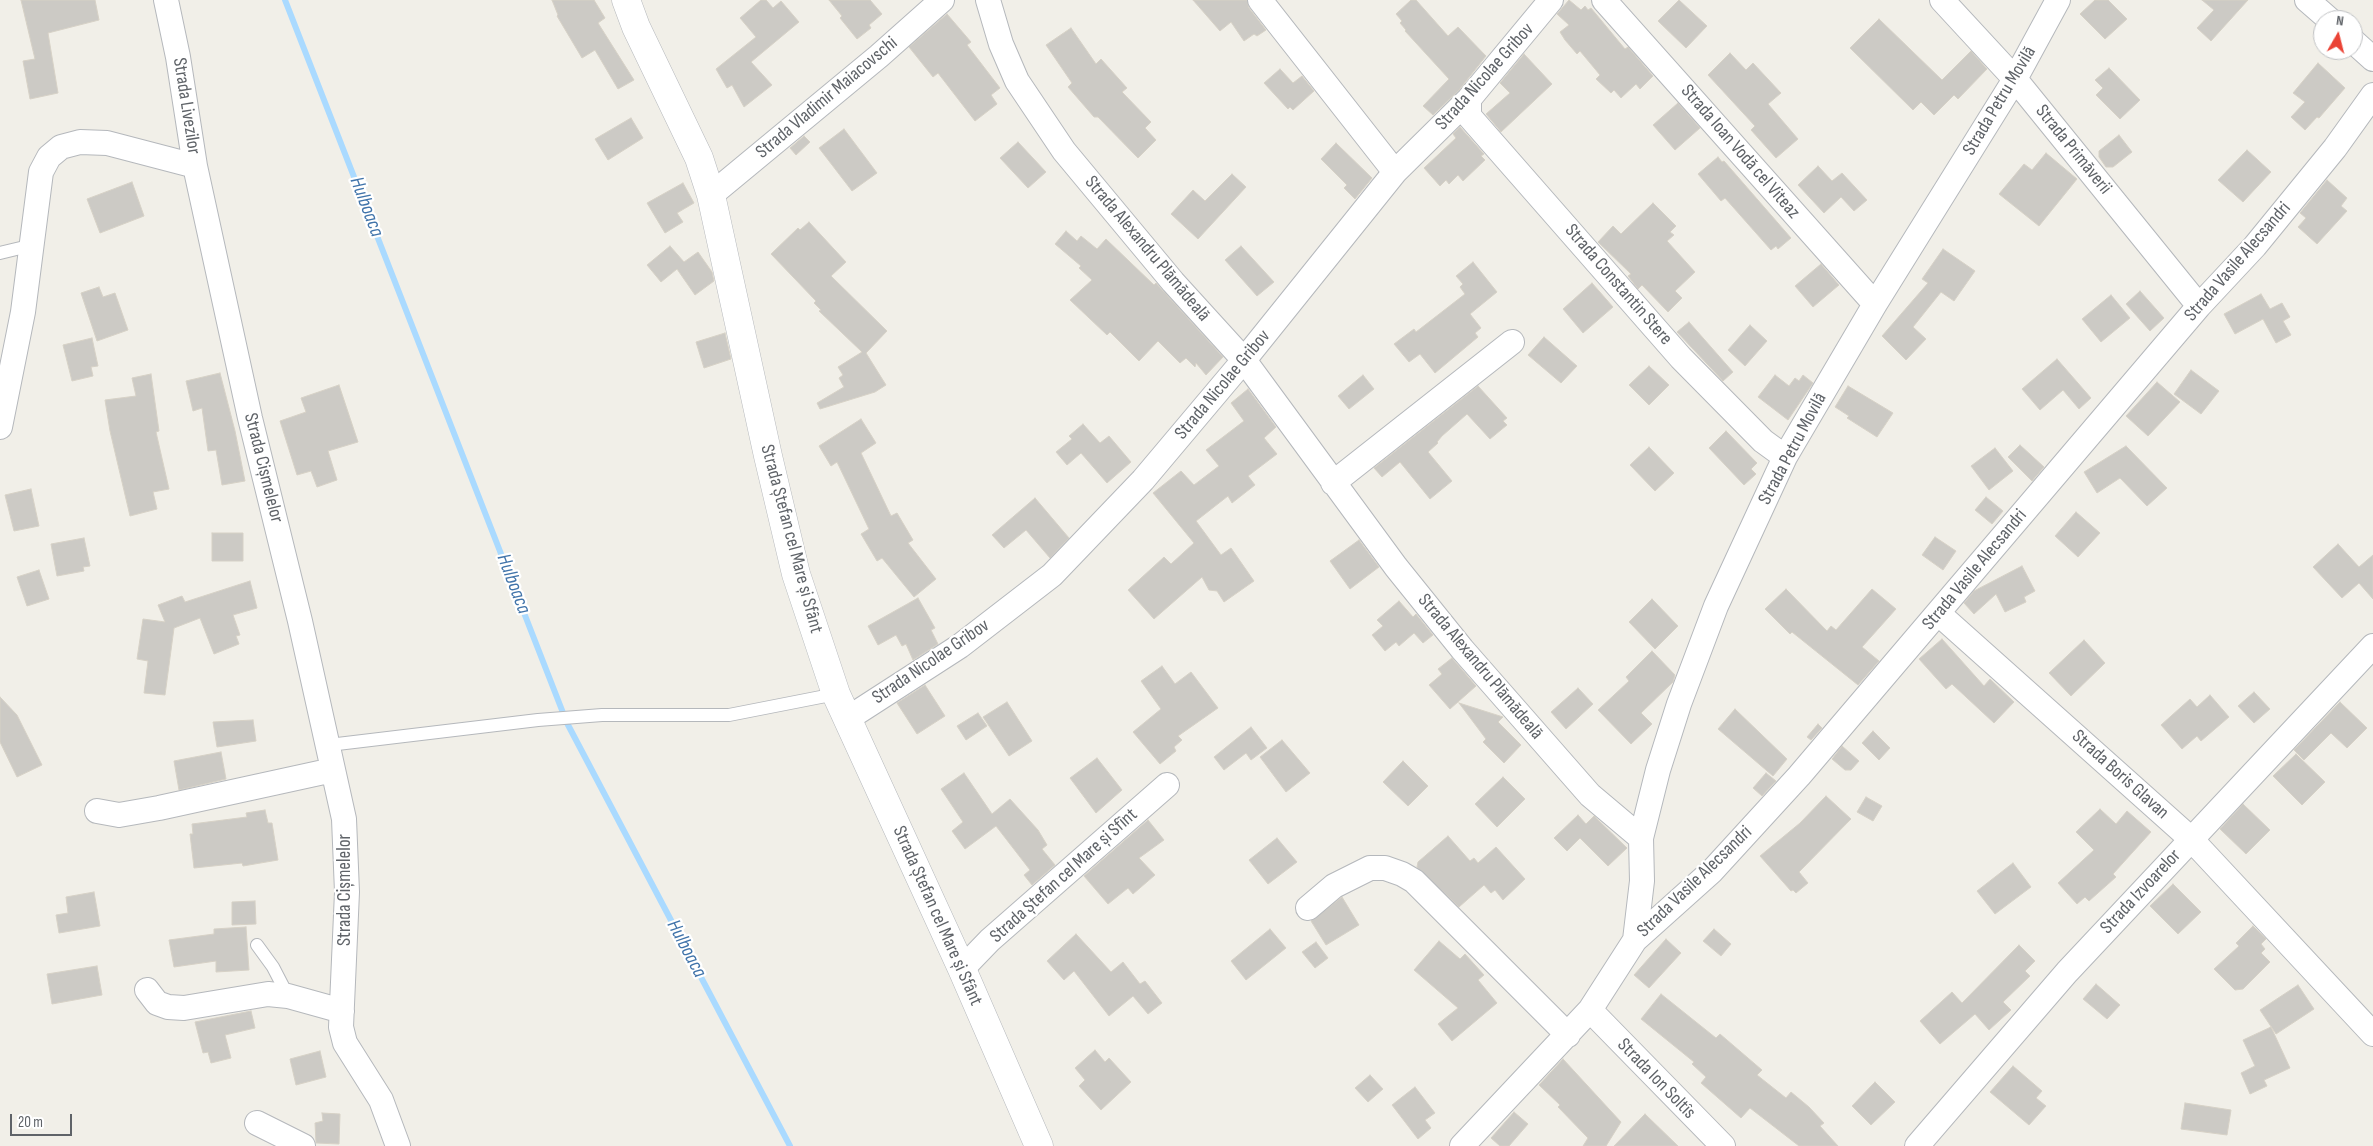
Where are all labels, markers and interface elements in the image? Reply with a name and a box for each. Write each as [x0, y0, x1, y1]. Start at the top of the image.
north arrow [2313, 10, 2363, 60]
text: N [2335, 12, 2345, 30]
street label: Strada Nicolae Gribov [1431, 19, 1539, 135]
street label: Strada Vladimir Maiacovschi [752, 32, 902, 164]
street label: Strada Petru Movilă [1958, 42, 2042, 160]
street label: Strada Livezilor [167, 56, 205, 156]
street label: Strada Ioan Vodă cel Viteaz [1676, 80, 1804, 224]
street label: Strada Primăverii [2030, 101, 2116, 199]
street label: Strada Alexandru Plămădeală [1079, 172, 1215, 326]
water label: Hulboaca [344, 174, 388, 240]
street label: Strada Vasile Alecsandri [2180, 198, 2296, 326]
street label: Strada Constantin Stere [1559, 220, 1677, 350]
street label: Strada Nicolae Gribov [1170, 325, 1276, 445]
street label: Strada Petru Movilă [1754, 389, 1832, 509]
street label: Strada Cișmelelor [238, 411, 288, 525]
street label: Strada Ștefan cel Mare și Sfânt [755, 442, 827, 636]
street label: Strada Vasile Alecsandri [1918, 505, 2032, 635]
water label: Hulboaca [491, 551, 535, 617]
street label: Strada Alexandru Plămădeală [1412, 590, 1548, 744]
street label: Strada Nicolae Gribov [868, 614, 994, 710]
street label: Strada Boris Glavan [2067, 726, 2173, 824]
street label: Strada Ștefan cel Mare și Sfînt [986, 804, 1142, 948]
street label: Strada Vasile Alecsandri [1633, 821, 1757, 943]
street label: Strada Ștefan cel Mare și Sfânt [887, 823, 987, 1009]
street label: Strada Cișmelelor [334, 834, 356, 946]
street label: Strada Izvoarelor [2096, 845, 2186, 939]
water label: Hulboaca [661, 916, 711, 982]
street label: Strada Ion Soltîs [1612, 1034, 1700, 1124]
scale bar [12, 1104, 75, 1136]
text: 20 m [18, 1113, 43, 1132]

